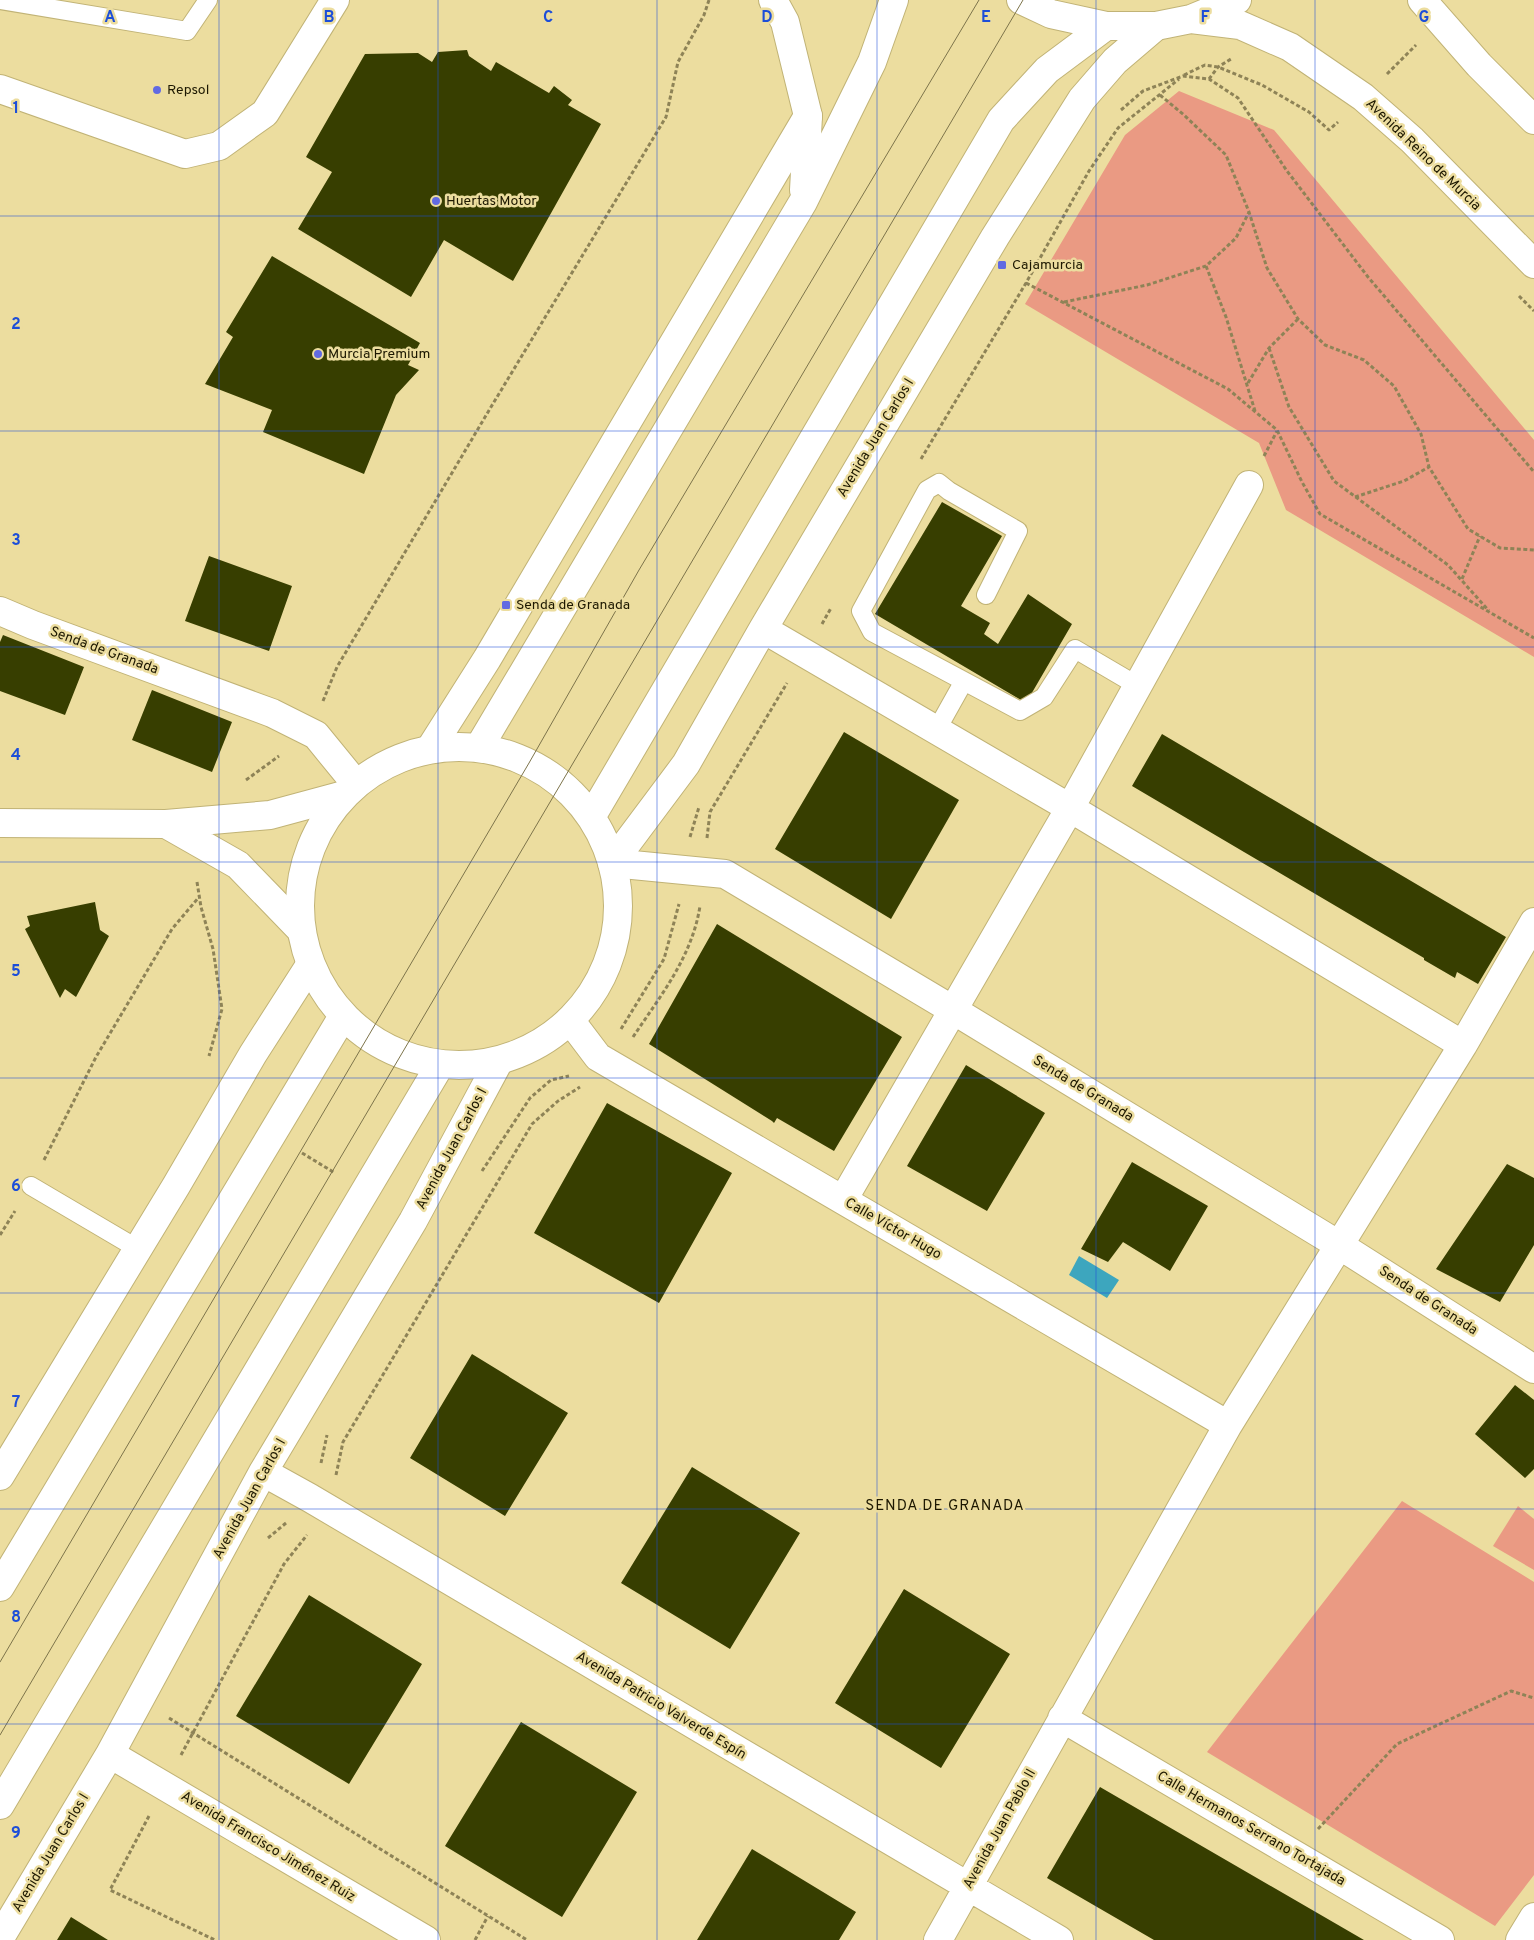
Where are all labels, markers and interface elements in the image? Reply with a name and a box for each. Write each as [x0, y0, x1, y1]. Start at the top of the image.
text: A [104, 8, 116, 28]
text: B [323, 8, 335, 28]
text: C [543, 8, 553, 28]
text: D [761, 8, 773, 28]
text: E [981, 8, 991, 28]
text: F [1200, 8, 1210, 28]
text: G [1419, 8, 1429, 28]
place label: Repsol [167, 82, 209, 99]
marker: Repsol [151, 84, 163, 96]
street label: Avenida Reino de Murcia [1362, 95, 1484, 215]
text: 1 [13, 99, 19, 119]
place label: Huertas Motor [446, 193, 537, 210]
marker: Huertas Motor [430, 195, 442, 207]
place label: Cajamurcia [1012, 257, 1083, 274]
marker: Cajamurcia [996, 259, 1008, 271]
text: 2 [11, 315, 21, 335]
place label: Murcia Premium [328, 346, 430, 363]
marker: Murcia Premium [312, 348, 324, 360]
street label: Avenida Juan Carlos I [834, 376, 918, 500]
text: 3 [11, 531, 21, 551]
place label: Senda de Granada [516, 597, 630, 614]
marker: Senda de Granada [500, 599, 512, 611]
street label: Senda de Granada [47, 623, 161, 679]
text: 4 [11, 746, 21, 766]
text: 5 [11, 962, 21, 982]
street label: Senda de Granada [1030, 1052, 1136, 1126]
street label: Avenida Juan Carlos I [413, 1085, 491, 1213]
text: 6 [11, 1177, 21, 1197]
street label: Calle Víctor Hugo [842, 1195, 944, 1264]
street label: Senda de Granada [1375, 1263, 1481, 1339]
text: 7 [12, 1393, 20, 1413]
street label: Avenida Juan Carlos I [210, 1436, 290, 1562]
district label: SENDA DE GRANADA [865, 1497, 1025, 1516]
text: 8 [11, 1608, 21, 1628]
street label: Avenida Patricio Valverde Espín [573, 1648, 749, 1764]
street label: Avenida Juan Pablo II [960, 1766, 1040, 1892]
street label: Calle Hermanos Serrano Tortajada [1154, 1768, 1348, 1890]
street label: Avenida Francisco Jiménez Ruiz [178, 1788, 358, 1906]
street label: Avenida Juan Carlos I [9, 1791, 93, 1915]
text: 9 [11, 1824, 21, 1844]

